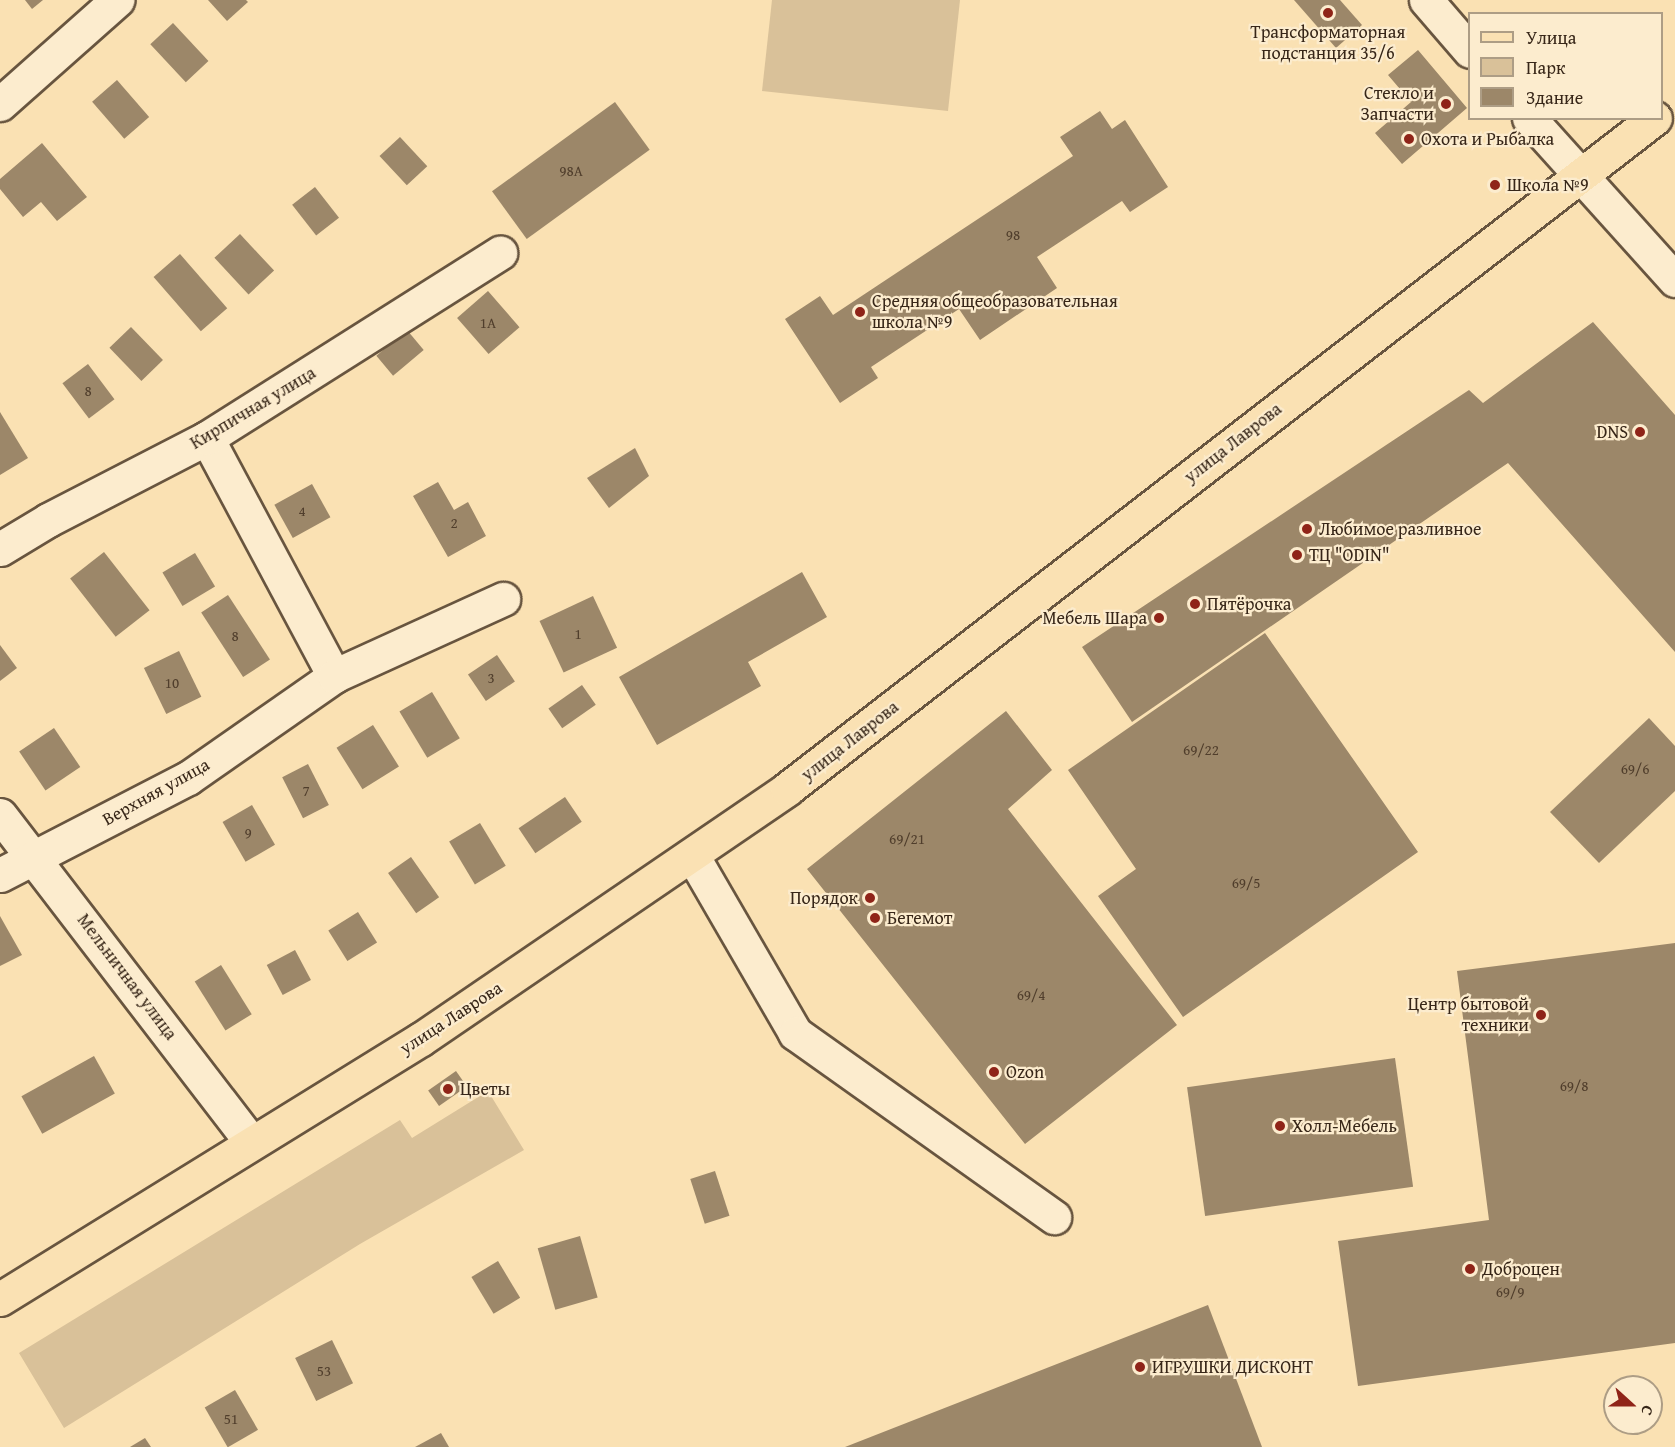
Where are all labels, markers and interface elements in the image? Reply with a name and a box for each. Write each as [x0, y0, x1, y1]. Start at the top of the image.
marker: Трансформаторная подстанция 35/6 [1321, 6, 1335, 20]
legend [1468, 12, 1663, 120]
place label: Трансформаторная подстанция 35/6 [1251, 22, 1405, 64]
text: Улица [1526, 24, 1576, 51]
text: Парк [1526, 54, 1565, 81]
place label: Стекло и Запчасти [1360, 83, 1434, 125]
text: Здание [1526, 84, 1583, 111]
marker: Стекло и Запчасти [1439, 97, 1453, 111]
place label: Охота и Рыбалка [1421, 128, 1554, 150]
marker: Охота и Рыбалка [1402, 132, 1416, 146]
house number: 98А [559, 162, 583, 180]
place label: Школа №9 [1507, 174, 1589, 196]
marker: Школа №9 [1488, 178, 1502, 192]
house number: 98 [1006, 226, 1020, 244]
place label: Средняя общеобразовательная школа №9 [872, 291, 1118, 334]
marker: Средняя общеобразовательная школа №9 [853, 305, 867, 319]
house number: 1А [480, 314, 496, 332]
street label: Кирпичная улица [186, 362, 320, 454]
house number: 8 [84, 382, 92, 400]
street label: улица Лаврова [1180, 398, 1286, 488]
place label: DNS [1597, 421, 1628, 443]
marker: DNS [1633, 425, 1647, 439]
house number: 4 [298, 502, 306, 520]
house number: 2 [450, 514, 458, 532]
place label: Любимое разливное [1319, 518, 1481, 540]
marker: Любимое разливное [1300, 522, 1314, 536]
place label: ТЦ "ODIN" [1309, 544, 1390, 566]
marker: ТЦ "ODIN" [1290, 548, 1304, 562]
place label: Пятёрочка [1207, 593, 1291, 615]
marker: Пятёрочка [1188, 597, 1202, 611]
place label: Мебель Шара [1042, 607, 1147, 629]
marker: Мебель Шара [1152, 611, 1166, 625]
house number: 1 [574, 625, 582, 643]
house number: 8 [231, 627, 239, 645]
house number: 3 [487, 669, 495, 687]
house number: 10 [165, 674, 179, 692]
street label: улица Лаврова [797, 696, 903, 786]
house number: 69/22 [1183, 741, 1219, 759]
street label: Верхняя улица [99, 754, 213, 830]
house number: 69/6 [1621, 760, 1649, 778]
house number: 7 [302, 782, 310, 800]
house number: 9 [244, 824, 252, 842]
house number: 69/21 [889, 830, 925, 848]
house number: 69/5 [1232, 874, 1260, 892]
place label: Порядок [790, 887, 858, 909]
marker: Порядок [863, 891, 877, 905]
place label: Бегемот [887, 907, 952, 929]
street label: Мельничная улица [73, 910, 181, 1044]
marker: Бегемот [868, 911, 882, 925]
street label: улица Лаврова [396, 977, 506, 1059]
house number: 69/4 [1017, 986, 1045, 1004]
place label: Центр бытовой техники [1408, 994, 1529, 1036]
marker: Центр бытовой техники [1534, 1008, 1548, 1022]
place label: Ozon [1006, 1061, 1044, 1083]
marker: Ozon [987, 1065, 1001, 1079]
house number: 69/8 [1560, 1077, 1588, 1095]
place label: Цветы [460, 1078, 510, 1100]
marker: Цветы [441, 1082, 455, 1096]
place label: Холл-Мебель [1292, 1115, 1397, 1137]
marker: Холл-Мебель [1273, 1119, 1287, 1133]
place label: Доброцен [1482, 1258, 1560, 1280]
marker: Доброцен [1463, 1262, 1477, 1276]
house number: 69/9 [1496, 1283, 1524, 1301]
place label: ИГРУШКИ ДИСКОНТ [1152, 1356, 1313, 1378]
marker: ИГРУШКИ ДИСКОНТ [1133, 1360, 1147, 1374]
house number: 53 [317, 1362, 331, 1380]
north arrow [1603, 1375, 1663, 1435]
text: С [1635, 1402, 1661, 1419]
house number: 51 [224, 1410, 238, 1428]

